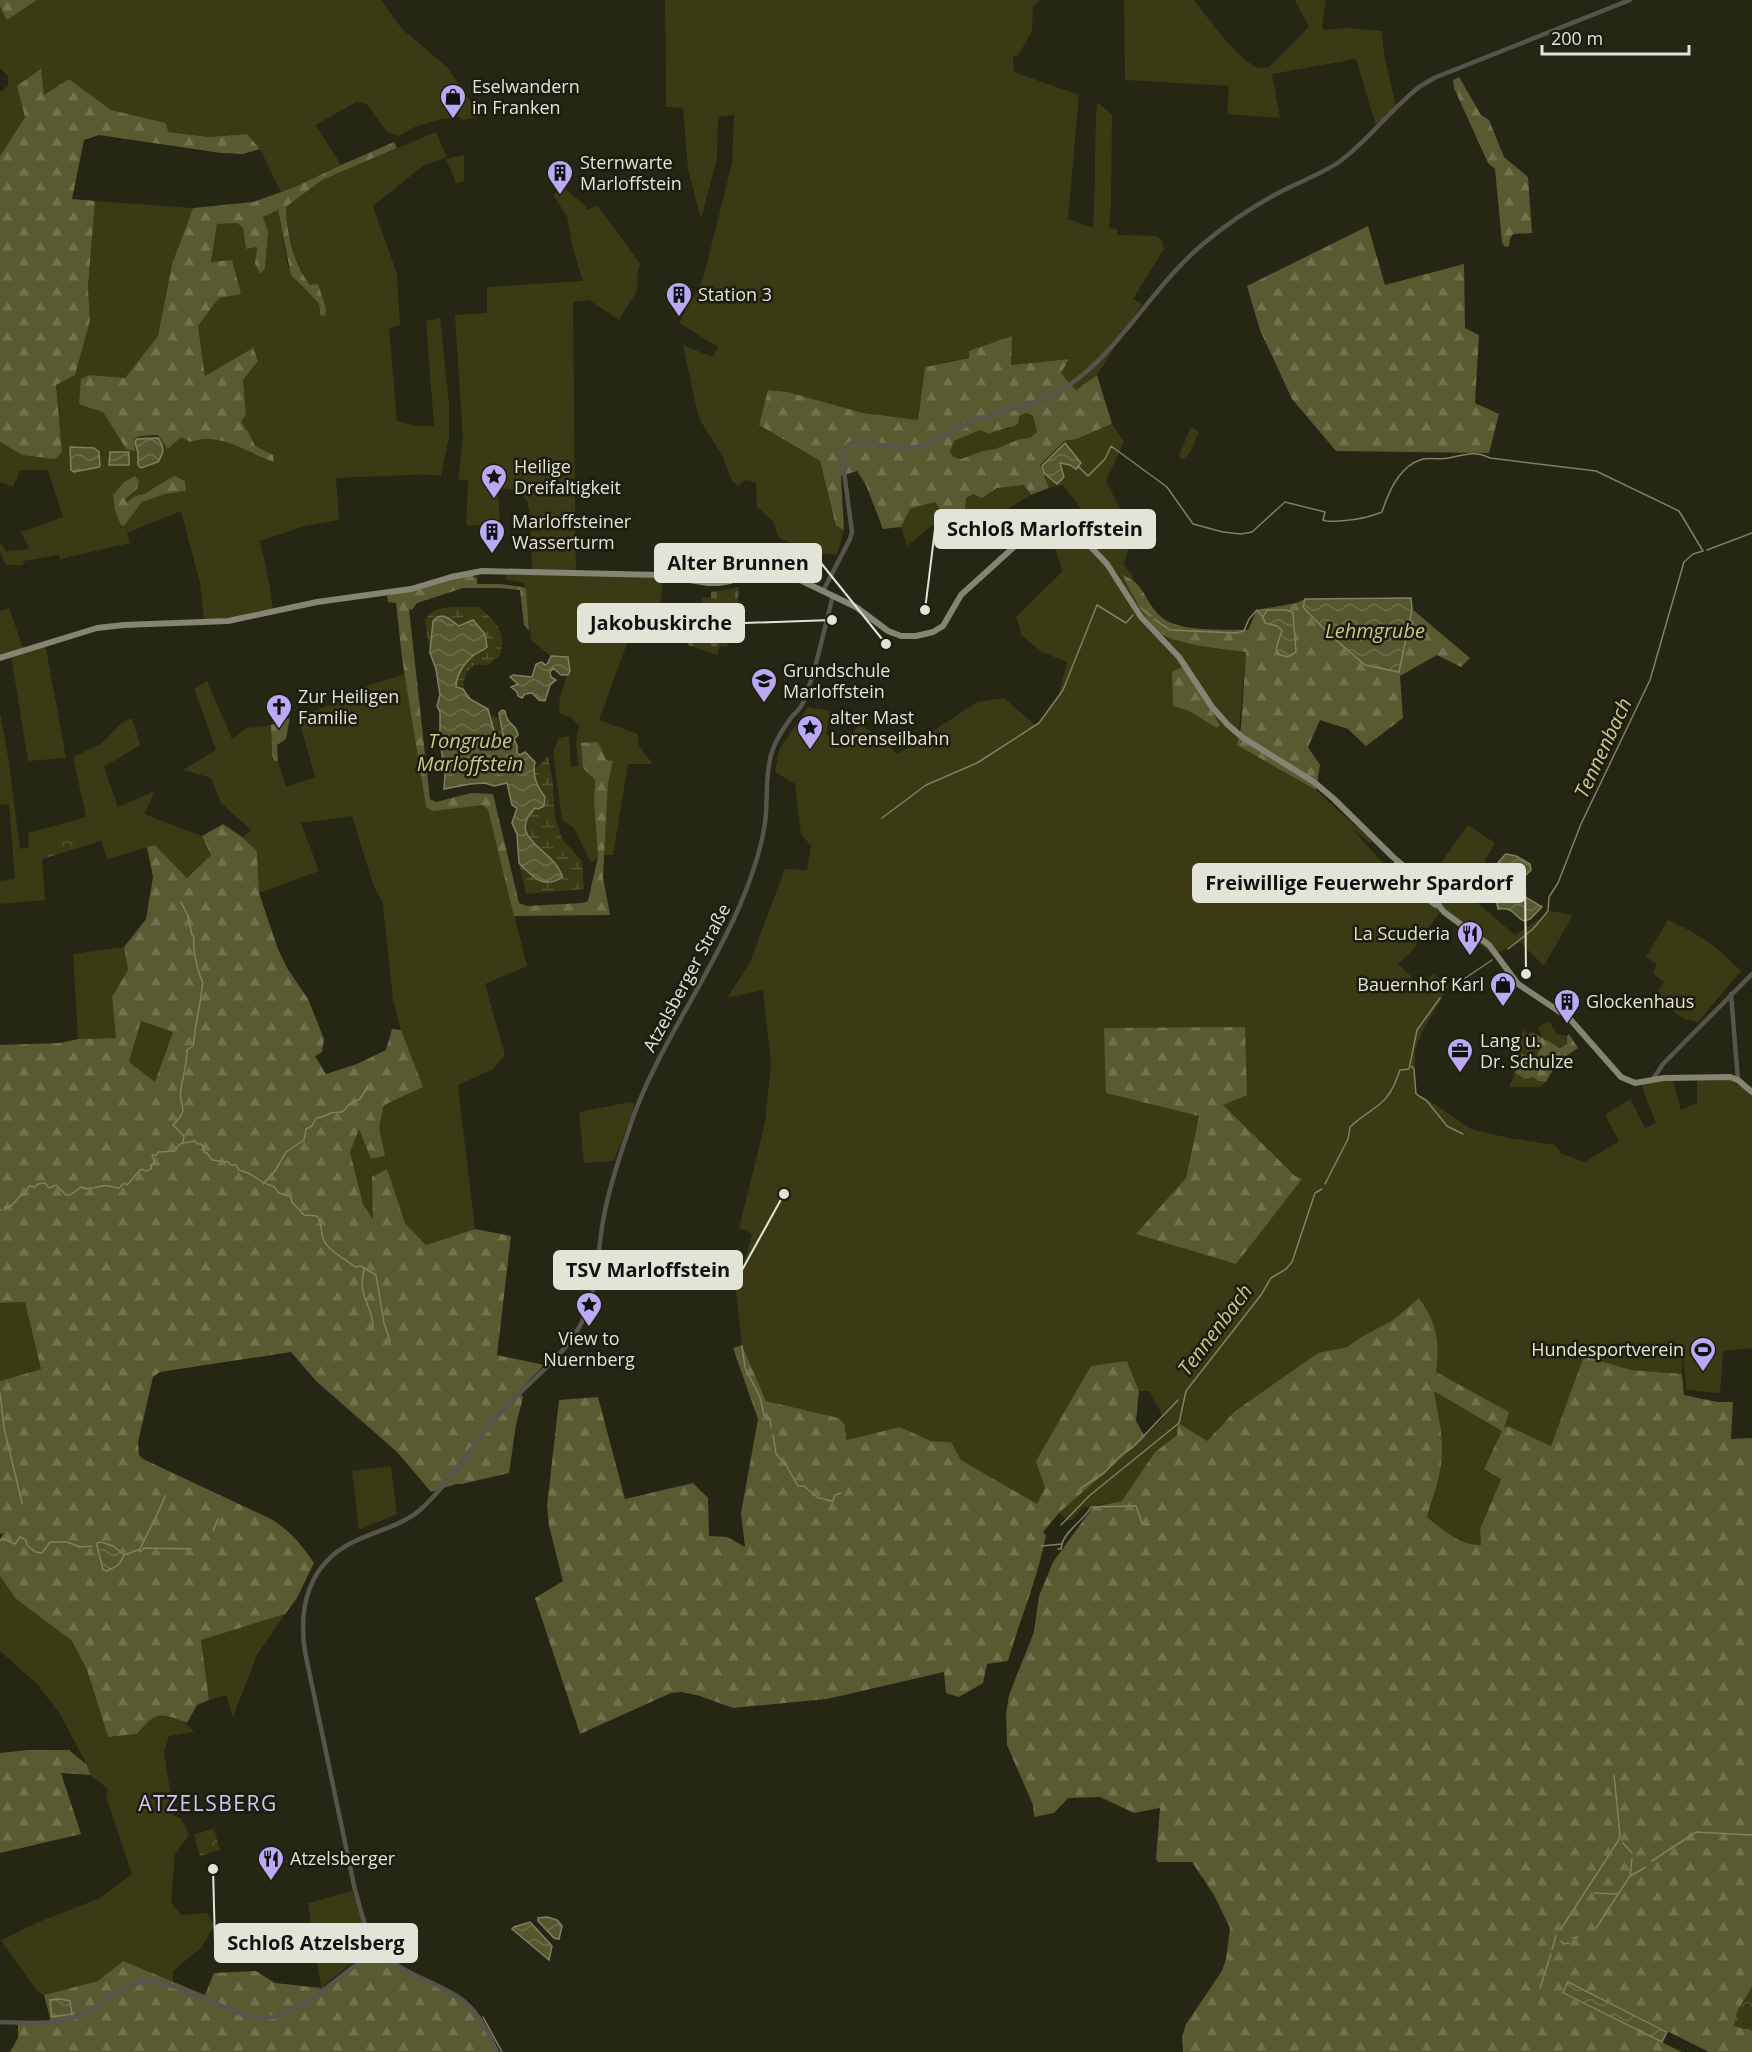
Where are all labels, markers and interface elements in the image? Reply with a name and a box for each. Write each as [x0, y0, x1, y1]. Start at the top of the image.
scale bar [1542, 18, 1689, 56]
text: 200 m [1551, 26, 1603, 50]
place label: Eselwandern in Franken [472, 74, 580, 119]
shop icon: Eselwandern in Franken [438, 82, 468, 120]
place label: Sternwarte Marloffstein [580, 150, 682, 195]
building icon: Sternwarte Marloffstein [545, 158, 575, 196]
building icon: Station 3 [664, 280, 694, 318]
place label: Station 3 [698, 282, 772, 306]
place label: Heilige Dreifaltigkeit [514, 454, 621, 499]
place icon: Heilige Dreifaltigkeit [479, 462, 509, 500]
place label: Marloffsteiner Wasserturm [512, 509, 632, 554]
callout: Schloß Marloffstein [935, 510, 1155, 548]
text: Schloß Marloffstein [947, 515, 1143, 542]
building icon: Marloffsteiner Wasserturm [477, 517, 507, 555]
callout: Alter Brunnen [655, 544, 821, 582]
text: Alter Brunnen [667, 549, 809, 576]
callout: Jakobuskirche [578, 604, 744, 642]
text: Jakobuskirche [588, 609, 732, 636]
water label: Lehmgrube [1325, 617, 1425, 644]
place label: Grundschule Marloffstein [783, 658, 890, 703]
school or university icon: Grundschule Marloffstein [749, 666, 779, 704]
place label: Zur Heiligen Familie [298, 684, 399, 729]
church icon: Zur Heiligen Familie [264, 692, 294, 730]
water label: Tennenbach [1568, 693, 1638, 802]
place label: alter Mast Lorenseilbahn [830, 705, 950, 750]
place icon: alter Mast Lorenseilbahn [795, 713, 825, 751]
water label: Tongrube Marloffstein [417, 727, 523, 777]
callout: Freiwillige Feuerwehr Spardorf [1193, 864, 1525, 902]
text: Freiwillige Feuerwehr Spardorf [1205, 869, 1514, 896]
street label: Atzelsberger Straße [637, 899, 735, 1056]
restaurant icon: La Scuderia [1455, 919, 1485, 957]
place label: La Scuderia [1353, 921, 1450, 945]
shop icon: Bauernhof Karl [1488, 970, 1518, 1008]
place label: Bauernhof Karl [1357, 972, 1484, 996]
building icon: Glockenhaus [1552, 987, 1582, 1025]
place label: Glockenhaus [1586, 989, 1694, 1013]
place label: Lang u. Dr. Schulze [1480, 1028, 1573, 1073]
office icon: Lang u. Dr. Schulze [1445, 1036, 1475, 1074]
callout: TSV Marloffstein [554, 1251, 742, 1289]
text: TSV Marloffstein [566, 1256, 730, 1283]
water label: Tennenbach [1171, 1278, 1258, 1381]
place icon: View to Nuernberg [574, 1290, 604, 1328]
place label: View to Nuernberg [543, 1326, 635, 1371]
sports icon: Hundesportverein [1688, 1335, 1718, 1373]
place label: Hundesportverein [1531, 1337, 1684, 1361]
district label: ATZELSBERG [138, 1789, 278, 1817]
restaurant icon: Atzelsberger [256, 1844, 286, 1882]
place label: Atzelsberger [290, 1846, 396, 1870]
callout: Schloß Atzelsberg [215, 1924, 417, 1962]
text: Schloß Atzelsberg [227, 1929, 405, 1956]

